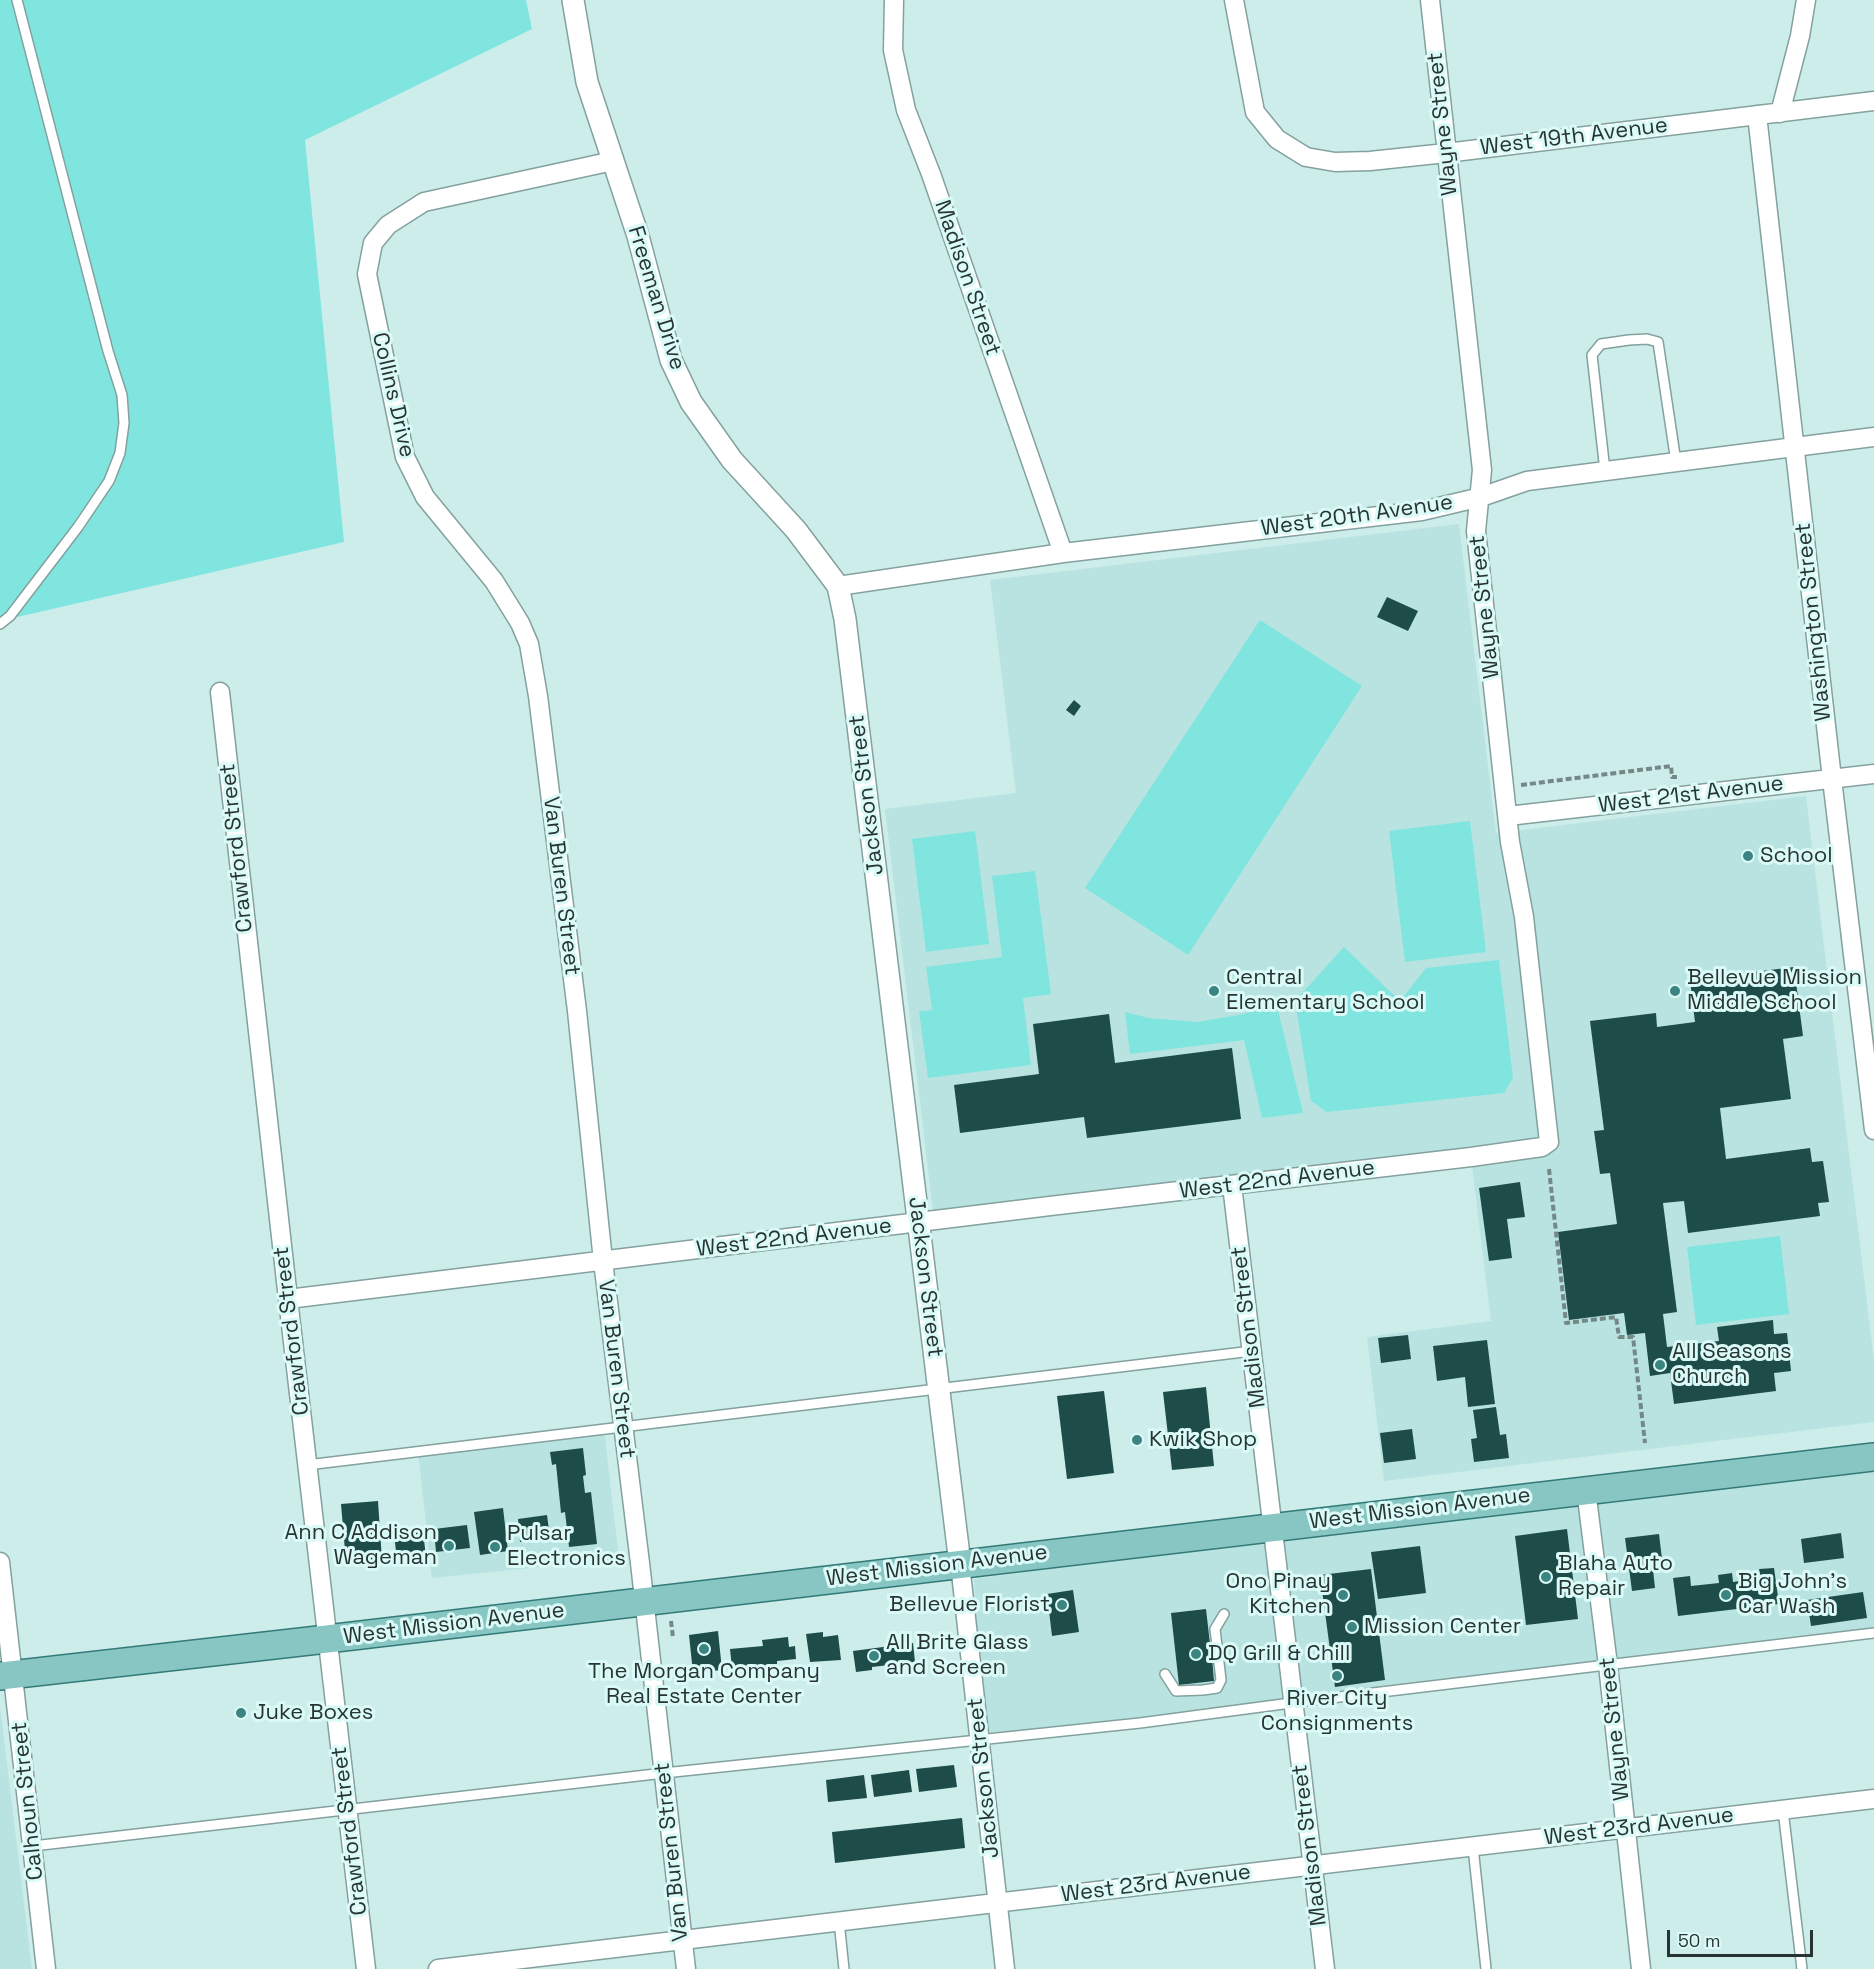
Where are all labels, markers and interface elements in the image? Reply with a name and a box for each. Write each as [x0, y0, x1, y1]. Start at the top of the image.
street label: Wayne Street [1422, 51, 1464, 197]
street label: West 19th Avenue [1479, 112, 1669, 162]
street label: Madison Street [928, 197, 1006, 359]
street label: Freeman Drive [622, 223, 690, 373]
street label: Collins Drive [366, 330, 420, 460]
street label: West 20th Avenue [1259, 489, 1455, 543]
street label: Washington Street [1790, 521, 1838, 723]
street label: Wayne Street [1464, 534, 1506, 680]
street label: Jackson Street [844, 713, 890, 877]
street label: Crawford Street [215, 762, 259, 934]
street label: West 21st Avenue [1597, 771, 1785, 819]
street label: Van Buren Street [537, 795, 585, 977]
place label: School [1760, 843, 1833, 869]
marker: School [1741, 849, 1755, 863]
place label: Central Elementary School [1226, 965, 1425, 1016]
place label: Bellevue Mission Middle School [1687, 965, 1862, 1016]
marker: Central Elementary School [1207, 984, 1221, 998]
marker: Bellevue Mission Middle School [1668, 984, 1682, 998]
street label: West 22nd Avenue [1178, 1155, 1376, 1205]
street label: Jackson Street [902, 1195, 948, 1359]
street label: West 22nd Avenue [695, 1213, 893, 1263]
street label: Crawford Street [269, 1245, 315, 1417]
street label: Madison Street [1226, 1245, 1272, 1409]
street label: Van Buren Street [592, 1278, 640, 1460]
place label: All Seasons Church [1672, 1339, 1792, 1390]
marker: All Seasons Church [1653, 1358, 1667, 1372]
place label: Kwik Shop [1149, 1427, 1257, 1453]
marker: Kwik Shop [1130, 1433, 1144, 1447]
street label: West Mission Avenue [1308, 1482, 1532, 1536]
place label: Ann C Addison Wageman [284, 1520, 437, 1572]
place label: Pulsar Electronics [507, 1521, 626, 1572]
marker: Ann C Addison Wageman [442, 1539, 456, 1553]
street label: West Mission Avenue [825, 1539, 1049, 1593]
marker: Pulsar Electronics [488, 1540, 502, 1554]
place label: Blaha Auto Repair [1558, 1551, 1673, 1603]
place label: Ono Pinay Kitchen [1226, 1569, 1331, 1621]
place label: Big John's Car Wash [1738, 1569, 1847, 1621]
marker: Blaha Auto Repair [1539, 1570, 1553, 1584]
marker: Ono Pinay Kitchen [1336, 1588, 1350, 1602]
marker: Big John's Car Wash [1719, 1588, 1733, 1602]
place label: Bellevue Florist [889, 1592, 1050, 1618]
street label: West Mission Avenue [342, 1597, 566, 1651]
marker: Bellevue Florist [1055, 1598, 1069, 1612]
place label: Mission Center [1364, 1614, 1521, 1640]
marker: Mission Center [1345, 1620, 1359, 1634]
place label: All Brite Glass and Screen [886, 1630, 1029, 1682]
place label: DQ Grill & Chill [1208, 1641, 1350, 1667]
marker: The Morgan Company Real Estate Center [697, 1642, 711, 1656]
marker: DQ Grill & Chill [1189, 1647, 1203, 1661]
marker: All Brite Glass and Screen [867, 1649, 881, 1663]
street label: Wayne Street [1594, 1656, 1636, 1802]
place label: The Morgan Company Real Estate Center [588, 1659, 820, 1711]
marker: River City Consignments [1330, 1669, 1344, 1683]
place label: River City Consignments [1261, 1686, 1413, 1738]
street label: Jackson Street [962, 1696, 1006, 1860]
place label: Juke Boxes [253, 1700, 373, 1726]
marker: Juke Boxes [234, 1706, 248, 1720]
street label: Calhoun Street [7, 1721, 49, 1881]
street label: Crawford Street [327, 1745, 373, 1917]
street label: Van Buren Street [649, 1761, 695, 1943]
street label: Madison Street [1287, 1763, 1333, 1927]
street label: West 23rd Avenue [1543, 1802, 1735, 1852]
street label: West 23rd Avenue [1060, 1859, 1252, 1909]
scale bar [1670, 1918, 1816, 1956]
text: 50 m [1678, 1929, 1720, 1952]

